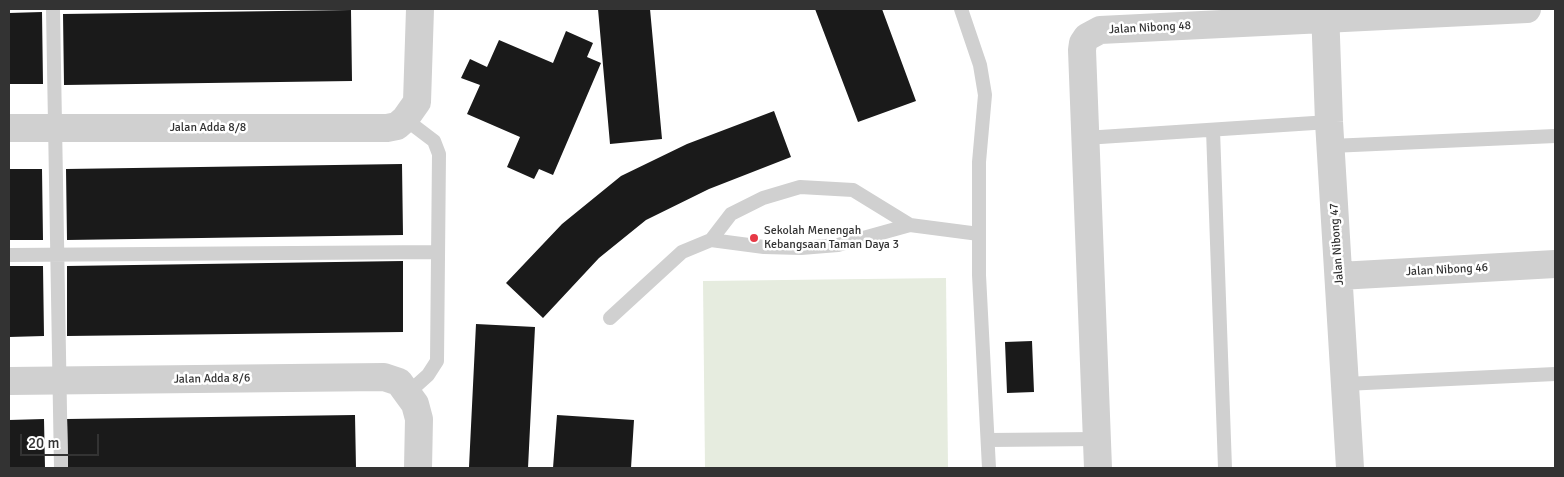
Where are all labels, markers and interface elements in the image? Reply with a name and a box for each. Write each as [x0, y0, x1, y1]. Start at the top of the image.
street label: Jalan Nibong 48 [1108, 19, 1192, 37]
street label: Jalan Adda 8/8 [170, 121, 246, 135]
street label: Jalan Nibong 47 [1327, 202, 1347, 286]
place label: Sekolah Menengah Kebangsaan Taman Daya 3 [764, 224, 899, 252]
marker: Sekolah Menengah Kebangsaan Taman Daya 3 [748, 232, 760, 244]
street label: Jalan Nibong 46 [1405, 261, 1489, 279]
street label: Jalan Adda 8/6 [174, 371, 250, 387]
scale bar [22, 424, 101, 456]
text: 20 m [28, 434, 59, 452]

